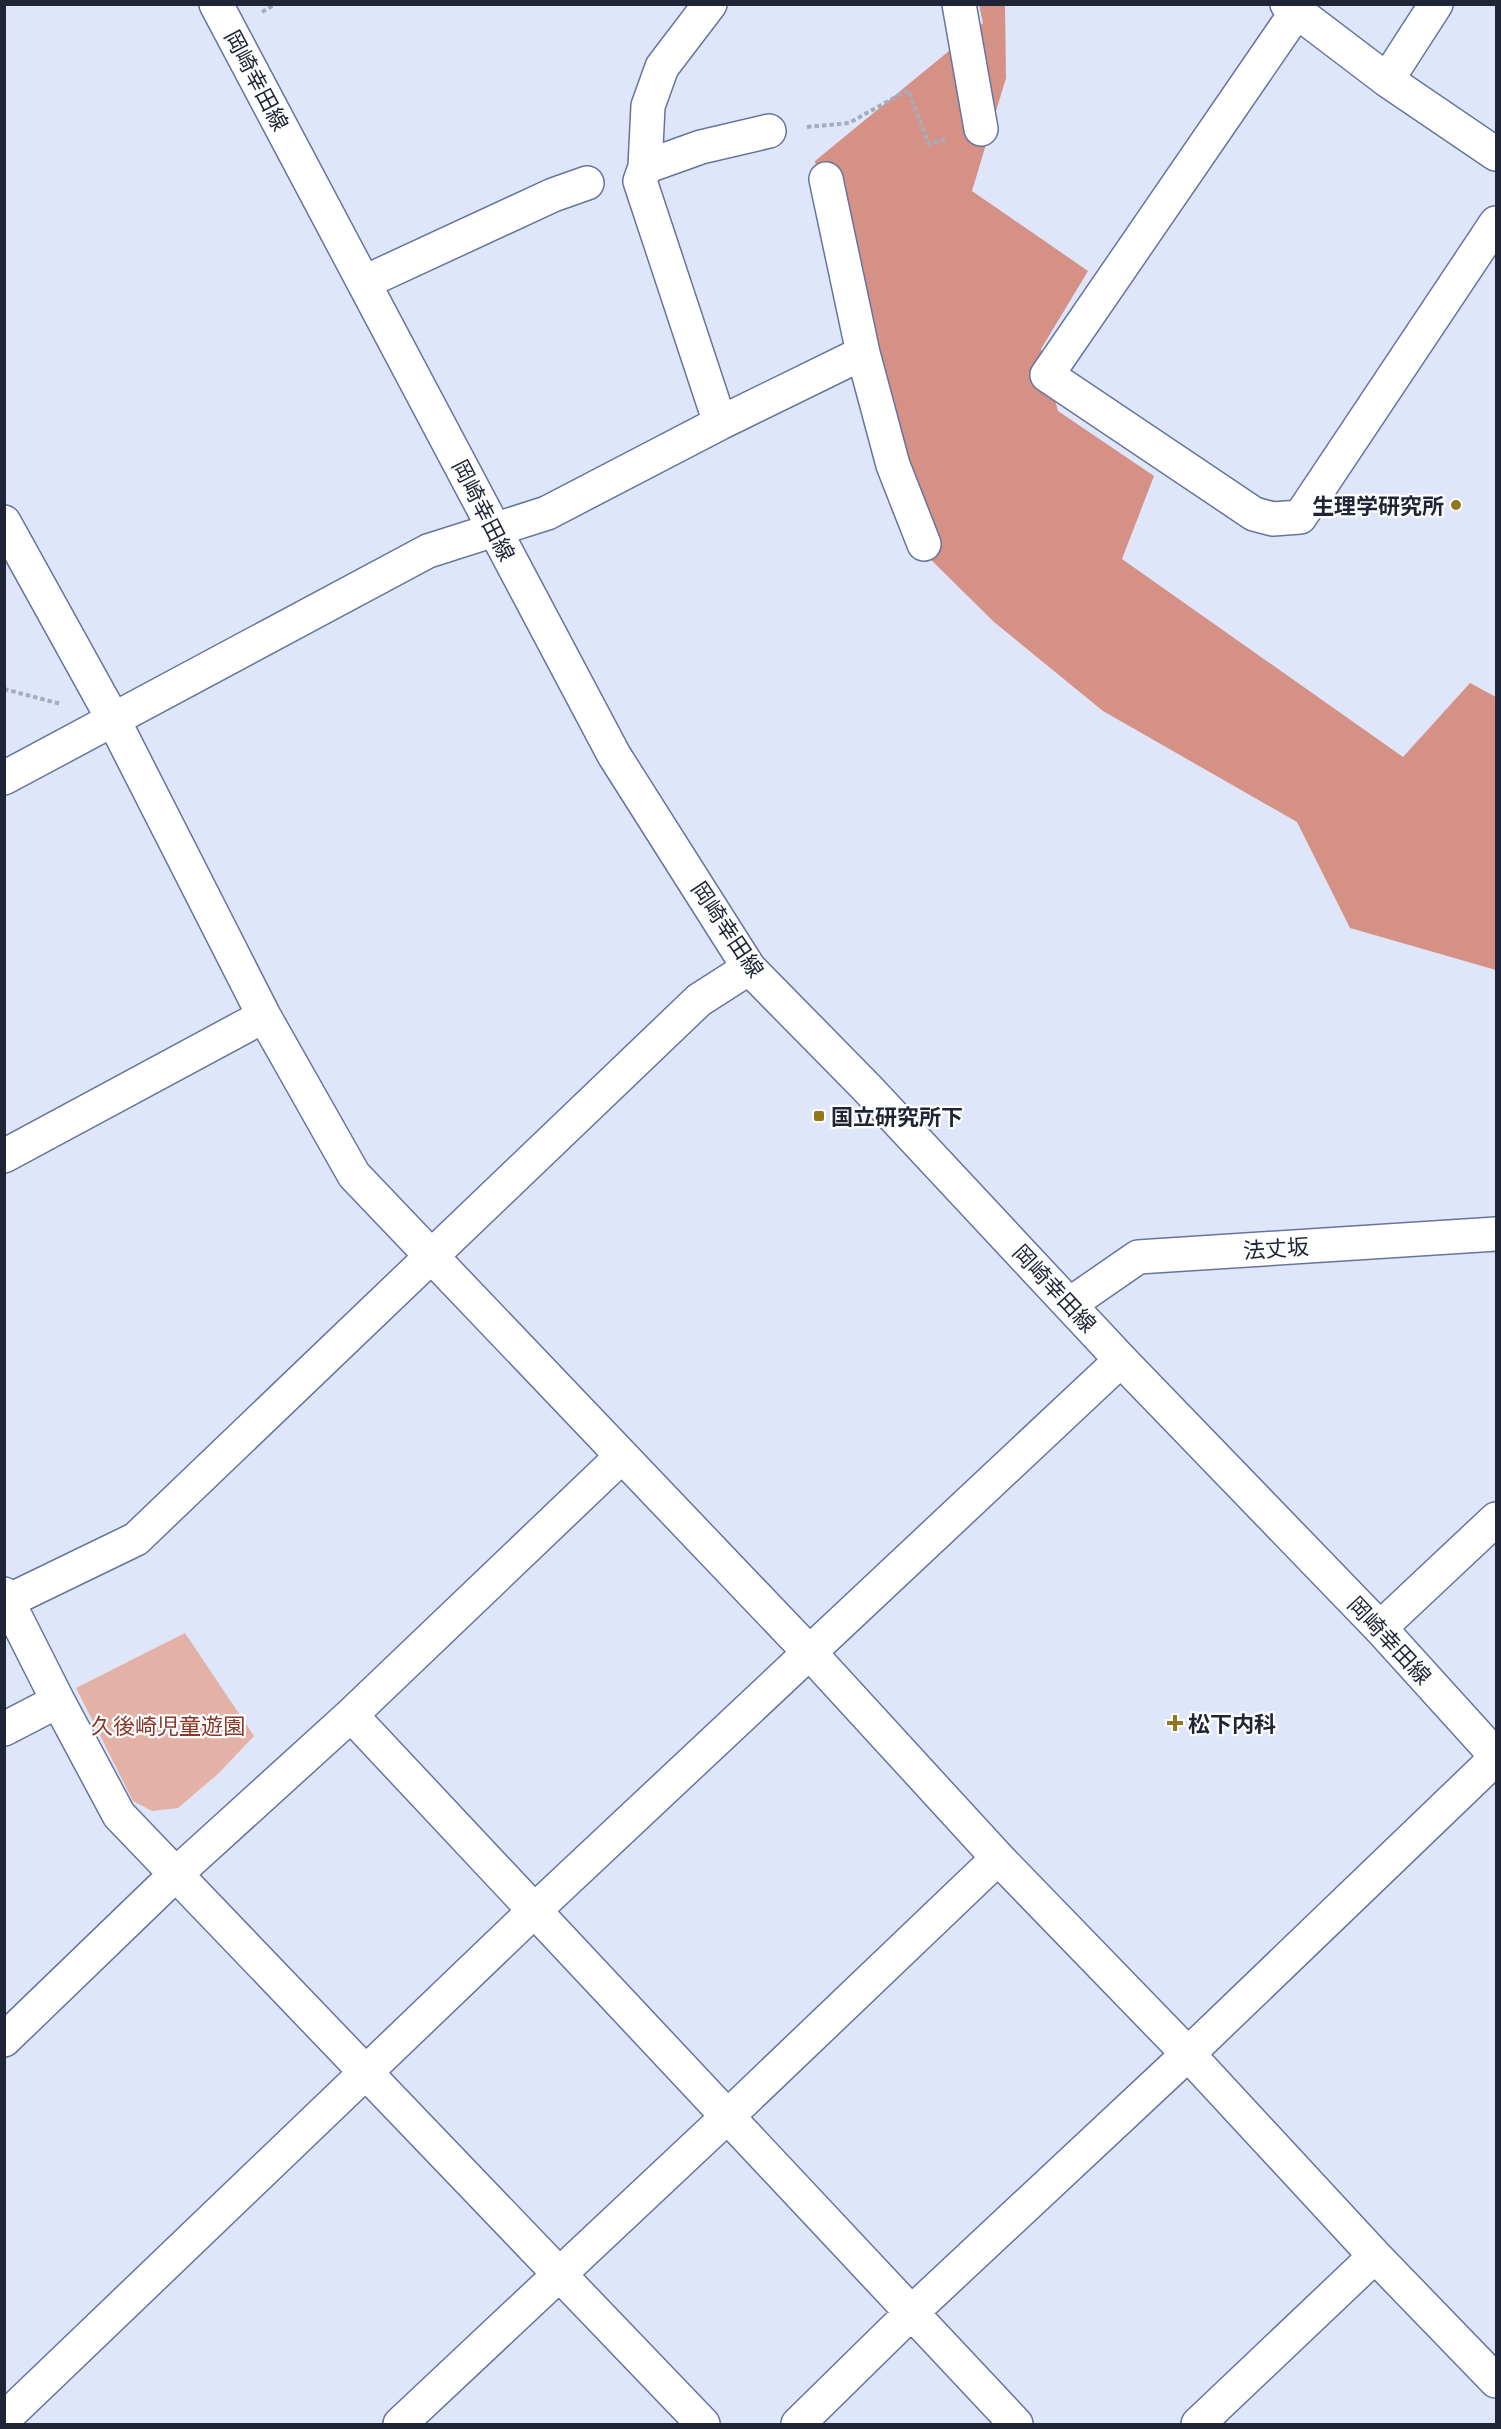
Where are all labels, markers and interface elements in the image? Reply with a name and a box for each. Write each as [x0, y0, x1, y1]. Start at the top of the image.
street label: 岡崎幸田線 [219, 25, 295, 135]
street label: 岡崎幸田線 [447, 455, 521, 565]
place label: 生理学研究所 [1312, 492, 1444, 519]
marker: 生理学研究所 [1449, 498, 1463, 512]
street label: 岡崎幸田線 [686, 876, 770, 982]
place label: 国立研究所下 [831, 1103, 963, 1130]
marker: 国立研究所下 [812, 1109, 826, 1123]
street label: 法丈坂 [1242, 1232, 1310, 1264]
street label: 岡崎幸田線 [1008, 1239, 1102, 1337]
street label: 岡崎幸田線 [1343, 1591, 1437, 1689]
place label: 松下内科 [1188, 1710, 1276, 1737]
park label: 久後崎児童遊園 [91, 1712, 245, 1739]
marker: 松下内科 [1166, 1714, 1184, 1732]

